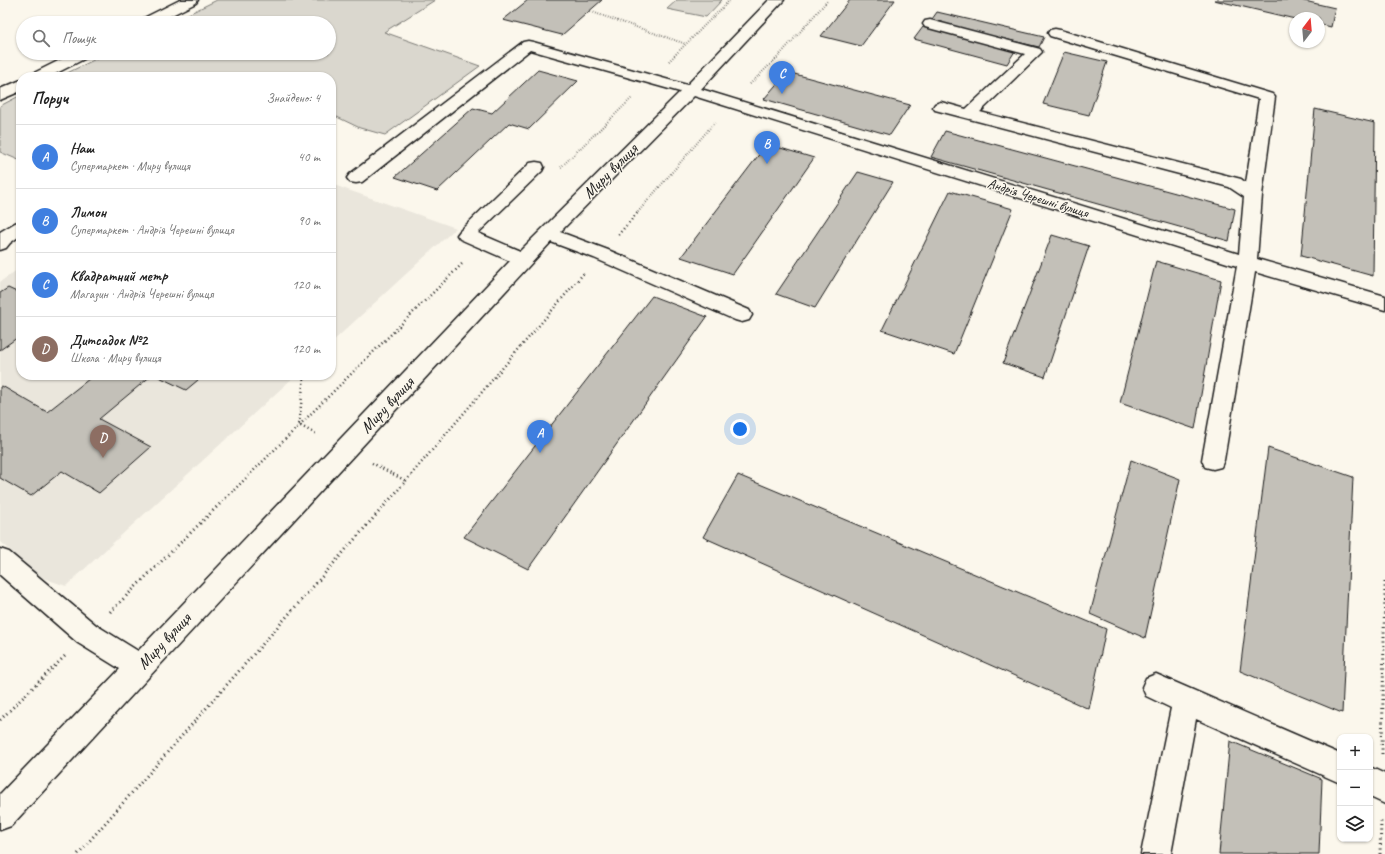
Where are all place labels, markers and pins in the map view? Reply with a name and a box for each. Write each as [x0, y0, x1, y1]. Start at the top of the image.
pin: C [769, 61, 795, 94]
pin: B [754, 131, 780, 164]
pin: A [527, 420, 553, 453]
pin: D [90, 425, 116, 458]

